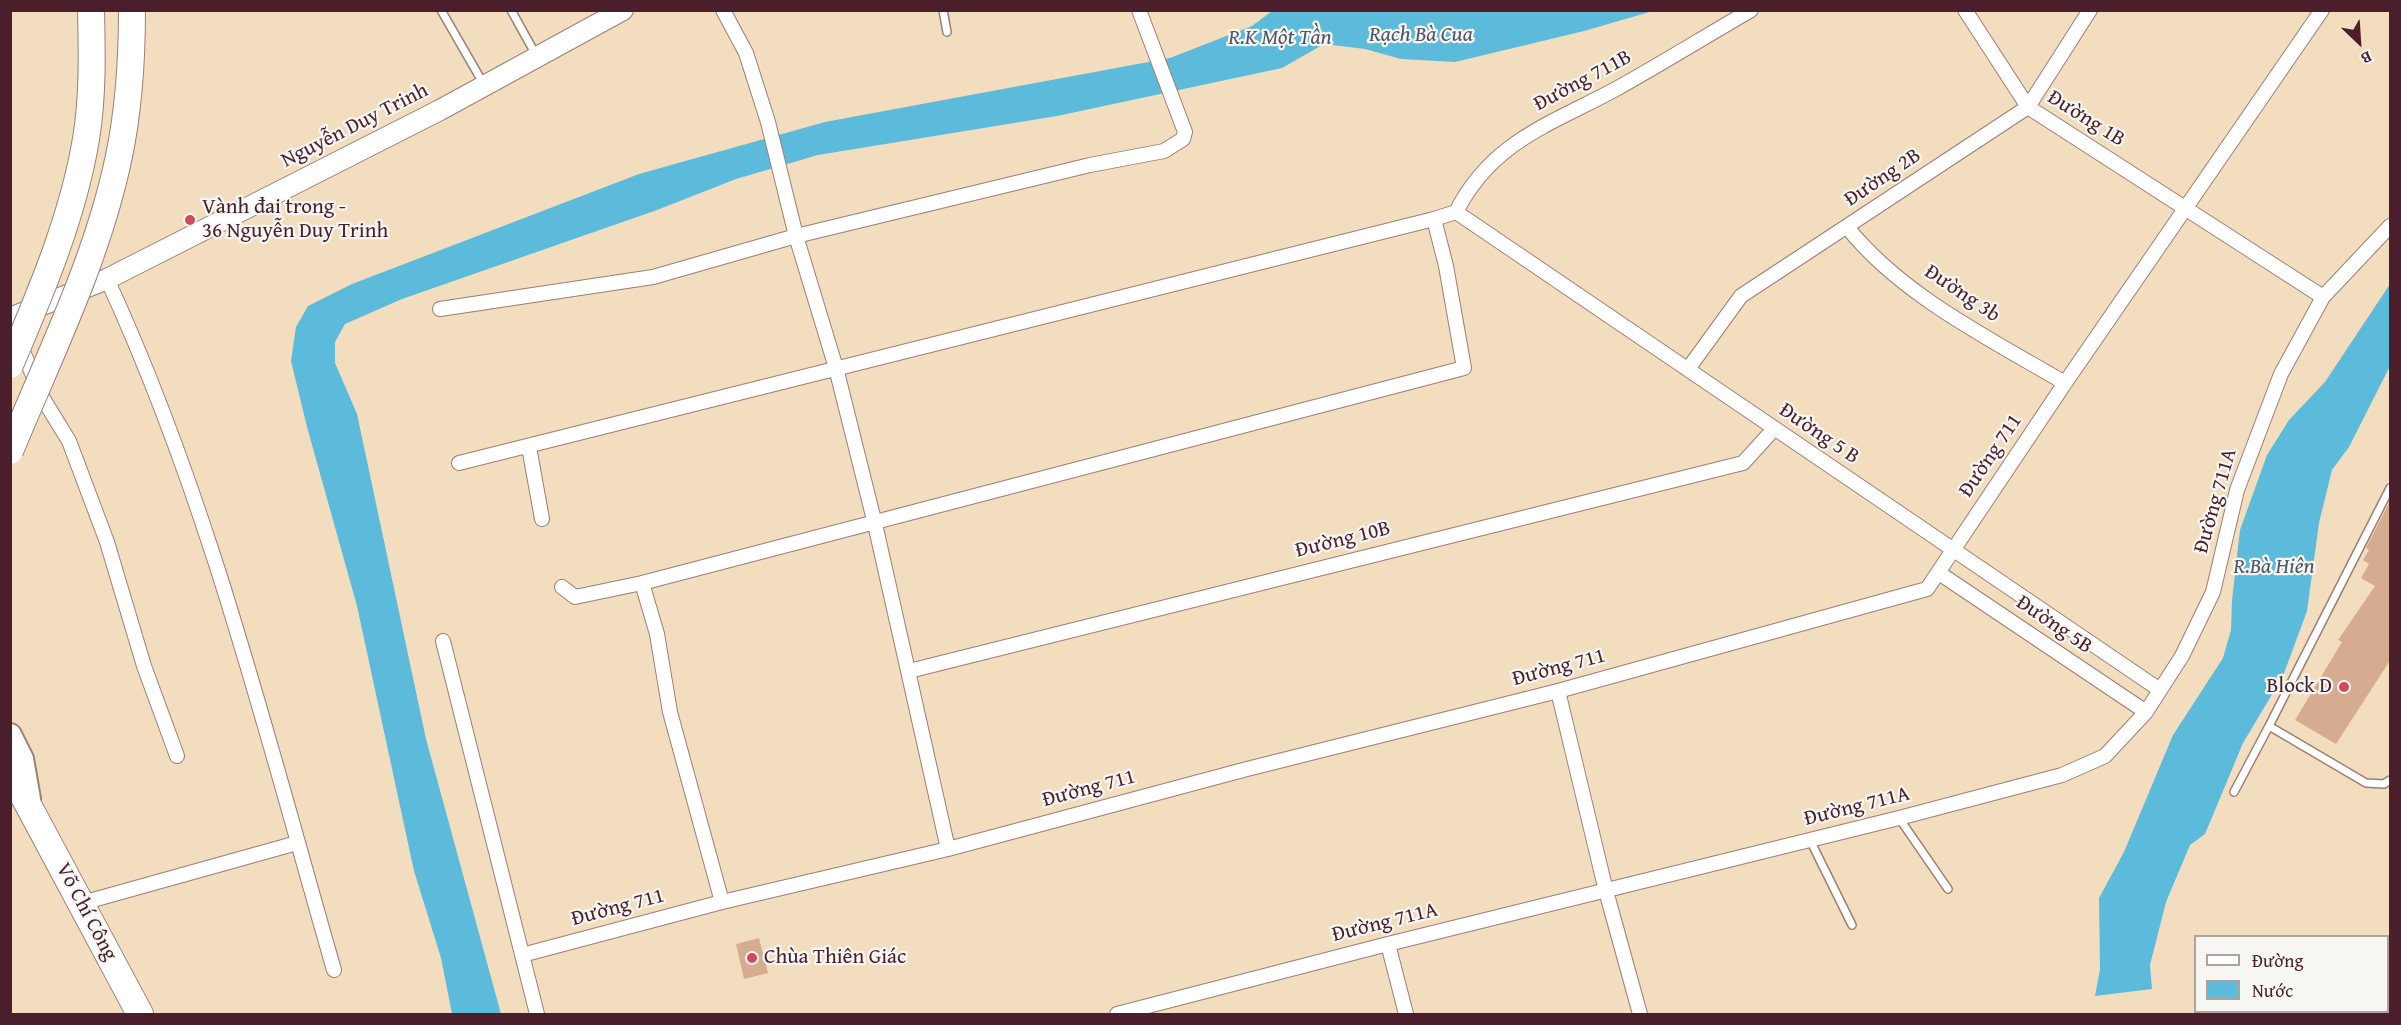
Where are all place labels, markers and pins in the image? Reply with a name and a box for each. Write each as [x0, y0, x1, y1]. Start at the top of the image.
place label: Vành đai trong - 36 Nguyễn Duy Trinh [202, 195, 388, 245]
marker: Vành đai trong - 36 Nguyễn Duy Trinh [183, 213, 197, 227]
place label: Block D [2266, 674, 2332, 700]
marker: Block D [2337, 680, 2351, 694]
place label: Chùa Thiên Giác [764, 945, 906, 971]
marker: Chùa Thiên Giác [745, 951, 759, 965]

